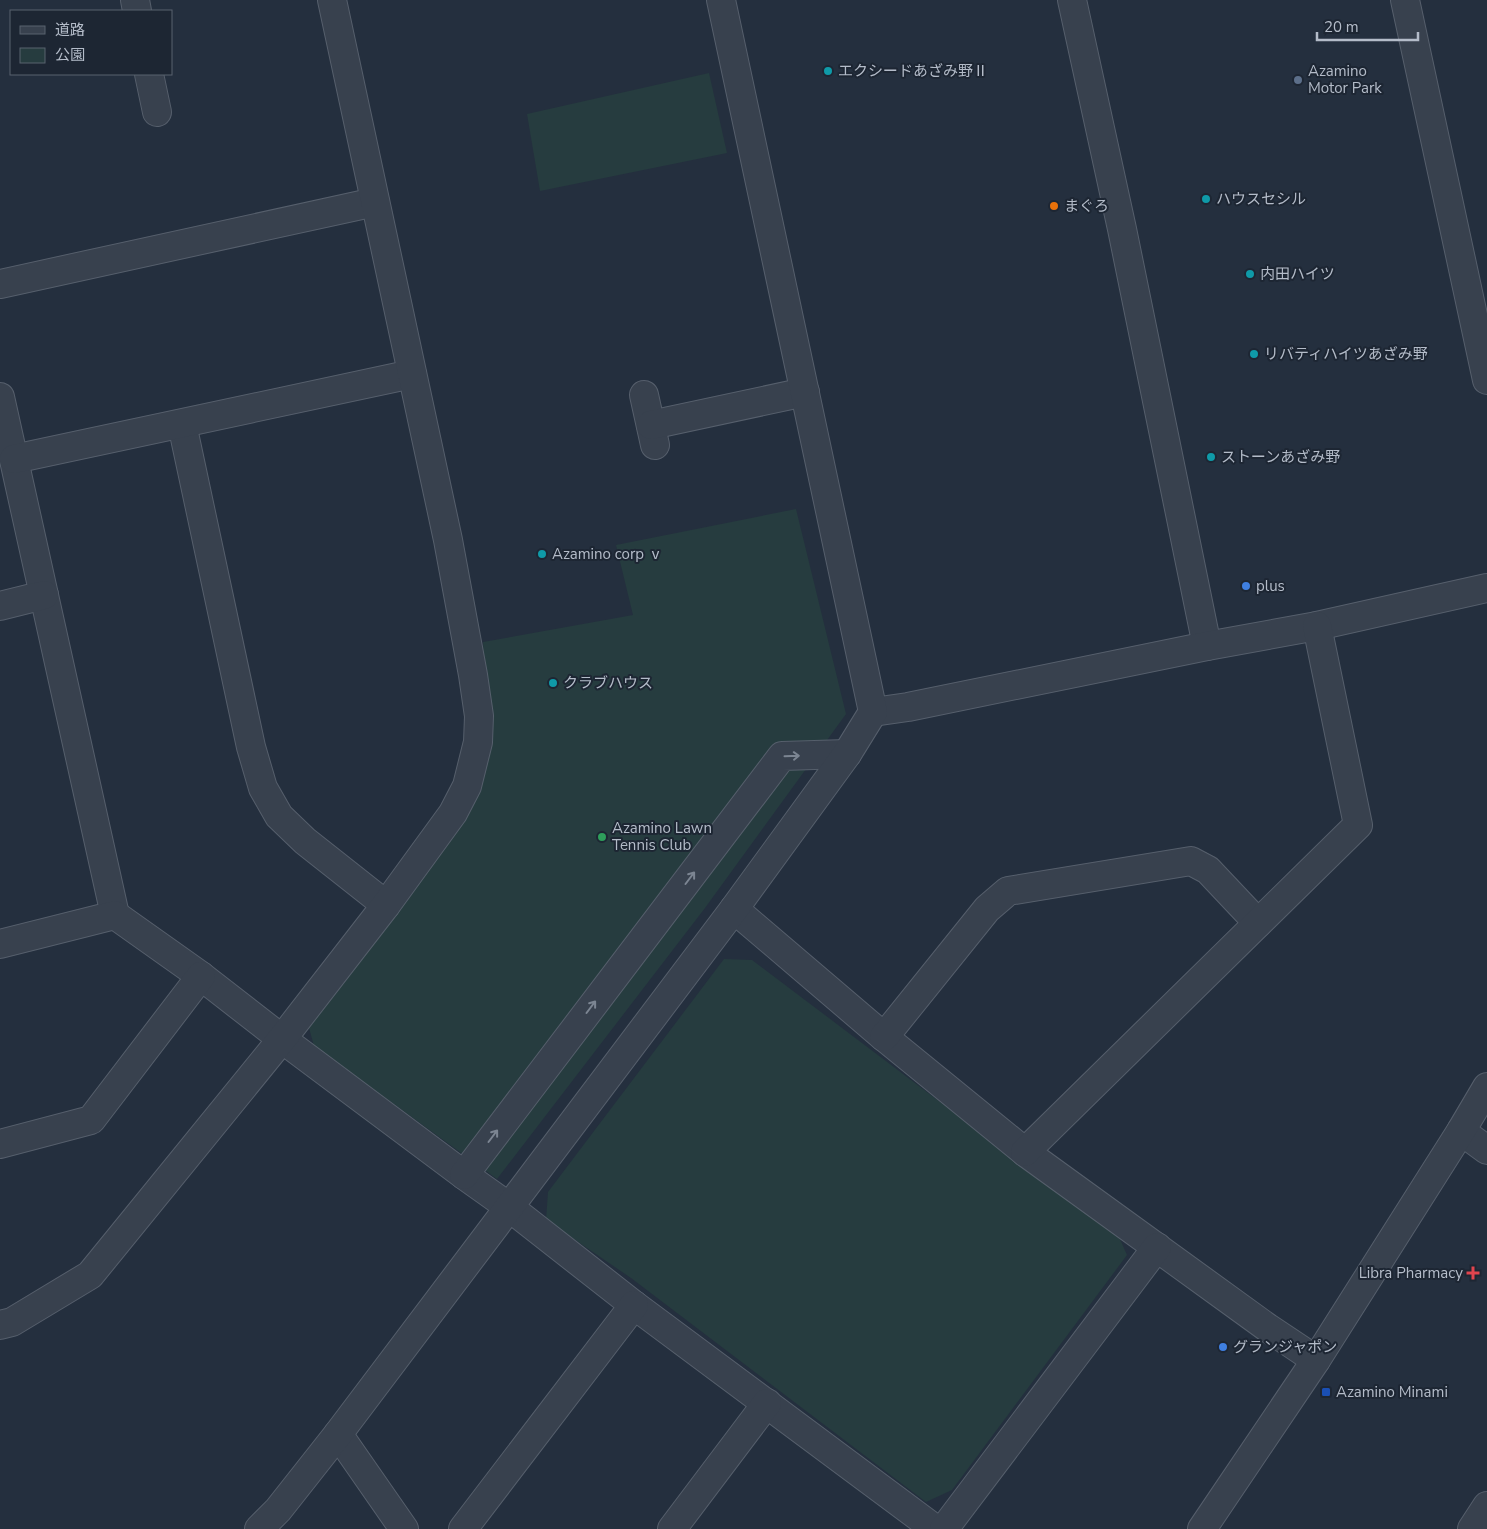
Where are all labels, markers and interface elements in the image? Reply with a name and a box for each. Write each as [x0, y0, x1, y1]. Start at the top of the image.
legend [10, 10, 172, 75]
scale bar [1317, 10, 1418, 42]
text: 20 m [1324, 17, 1359, 37]
text: 道路 [55, 20, 85, 40]
text: 公園 [55, 45, 85, 65]
place label: エクシードあざみ野Ⅱ [838, 61, 988, 81]
place label: Azamino Motor Park [1308, 61, 1382, 98]
marker: エクシードあざみ野Ⅱ [822, 65, 834, 77]
marker: Azamino Motor Park [1292, 74, 1304, 86]
place label: ハウスセシル [1216, 189, 1306, 209]
marker: ハウスセシル [1200, 193, 1212, 205]
place label: まぐろ [1064, 196, 1109, 216]
marker: まぐろ [1048, 200, 1060, 212]
place label: 内田ハイツ [1260, 264, 1335, 284]
marker: 内田ハイツ [1244, 268, 1256, 280]
place label: リバティハイツあざみ野 [1264, 344, 1428, 364]
marker: リバティハイツあざみ野 [1248, 348, 1260, 360]
place label: ストーンあざみ野 [1221, 447, 1340, 467]
marker: ストーンあざみ野 [1205, 451, 1217, 463]
place label: Azamino corp ⅴ [552, 544, 663, 564]
marker: Azamino corp ⅴ [536, 548, 548, 560]
place label: plus [1256, 576, 1285, 596]
marker: plus [1240, 580, 1252, 592]
place label: クラブハウス [563, 673, 653, 693]
marker: クラブハウス [547, 677, 559, 689]
one-way arrow [784, 751, 800, 761]
place label: Azamino Lawn Tennis Club [612, 818, 712, 855]
marker: Azamino Lawn Tennis Club [596, 831, 608, 843]
one-way arrow [684, 872, 695, 885]
one-way arrow [586, 1001, 597, 1014]
one-way arrow [488, 1129, 498, 1143]
place label: Libra Pharmacy [1359, 1263, 1463, 1283]
marker: Libra Pharmacy [1467, 1267, 1479, 1279]
place label: グランジャポン [1233, 1337, 1337, 1357]
marker: グランジャポン [1217, 1341, 1229, 1353]
place label: Azamino Minami [1336, 1382, 1448, 1402]
marker: Azamino Minami [1320, 1386, 1332, 1398]

